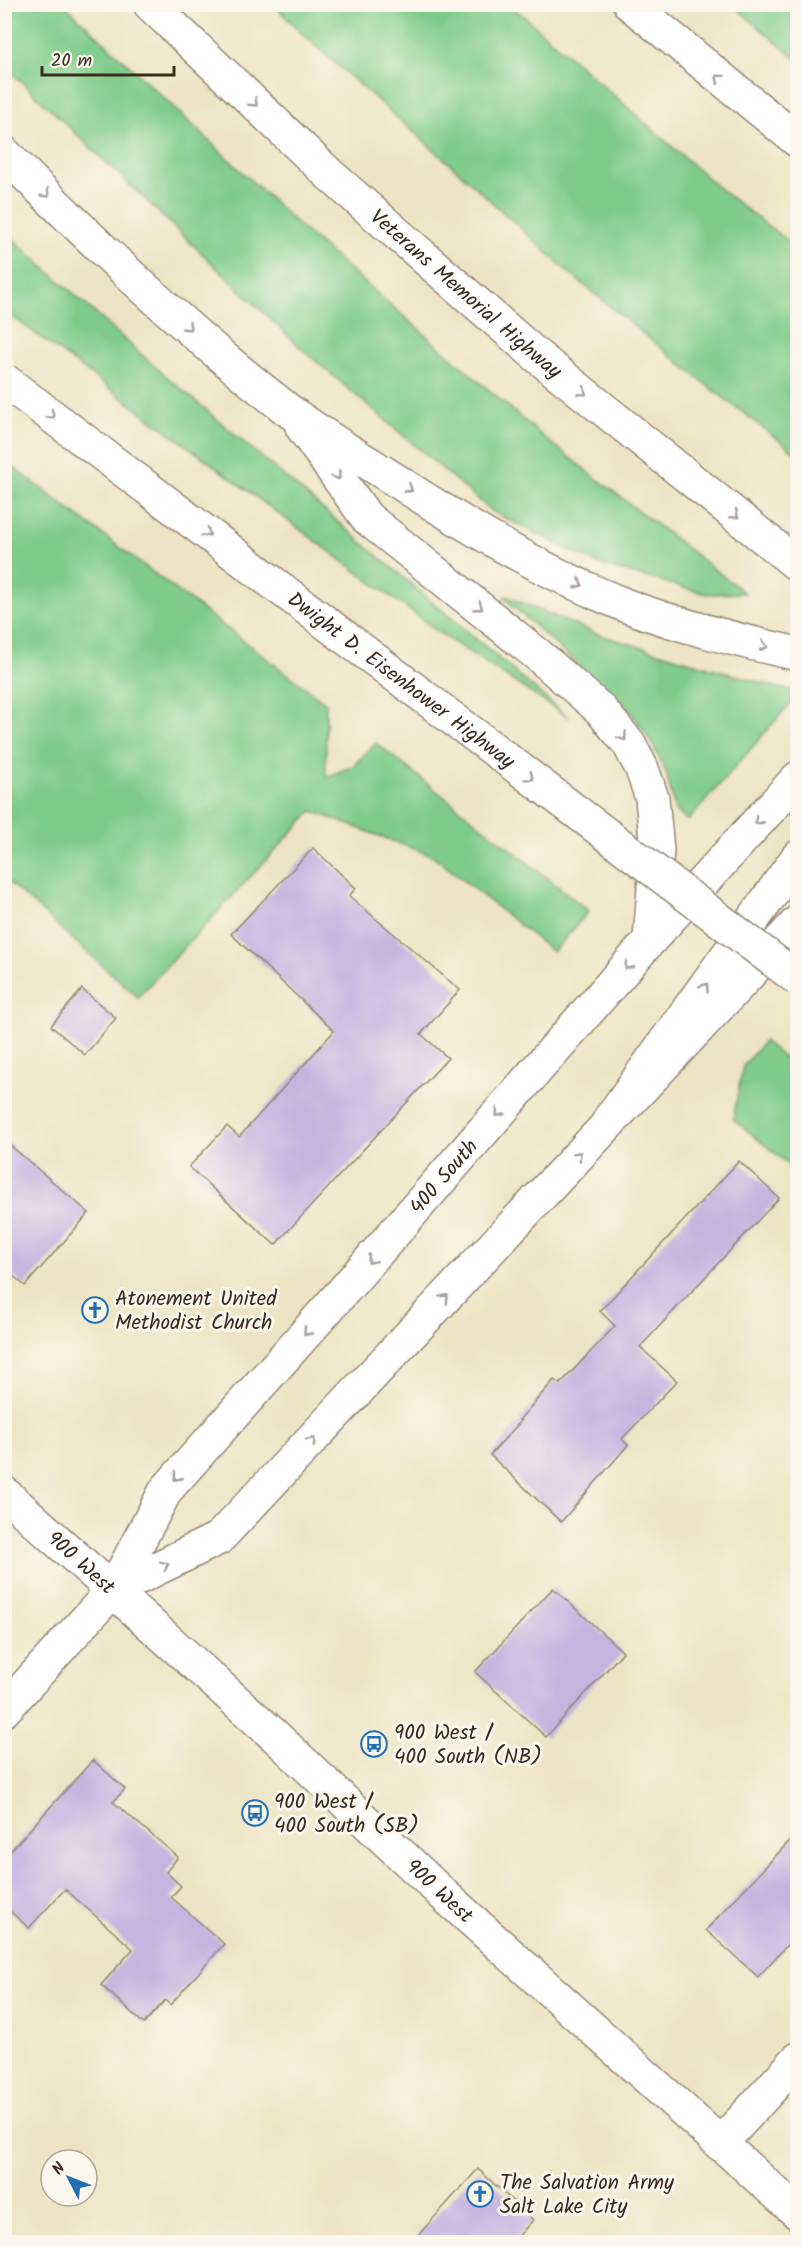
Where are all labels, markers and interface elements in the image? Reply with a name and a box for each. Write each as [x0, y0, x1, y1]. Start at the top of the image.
scale bar [42, 39, 174, 77]
text: 20 m [51, 47, 92, 76]
one-way arrow [714, 74, 725, 85]
one-way arrow [246, 95, 257, 106]
one-way arrow [38, 187, 49, 198]
street label: Veterans Memorial Highway [362, 202, 569, 388]
one-way arrow [181, 320, 192, 331]
one-way arrow [576, 385, 587, 396]
one-way arrow [45, 408, 56, 419]
one-way arrow [329, 469, 340, 480]
one-way arrow [403, 482, 414, 493]
one-way arrow [728, 507, 739, 518]
one-way arrow [200, 526, 211, 537]
one-way arrow [573, 577, 584, 589]
street label: Dwight D. Eisenhower Highway [280, 584, 522, 778]
one-way arrow [472, 599, 483, 610]
one-way arrow [758, 639, 768, 652]
one-way arrow [616, 730, 627, 741]
one-way arrow [523, 770, 534, 781]
one-way arrow [754, 815, 765, 825]
one-way arrow [624, 959, 635, 970]
one-way arrow [698, 983, 709, 994]
one-way arrow [496, 1106, 507, 1117]
street label: 400 South [402, 1132, 487, 1223]
one-way arrow [570, 1151, 581, 1162]
one-way arrow [367, 1253, 378, 1264]
place label: Atonement United Methodist Church [115, 1283, 277, 1340]
one-way arrow [438, 1294, 449, 1304]
church icon: Atonement United Methodist Church [80, 1295, 110, 1325]
one-way arrow [303, 1325, 314, 1336]
one-way arrow [305, 1437, 316, 1447]
one-way arrow [173, 1470, 184, 1481]
street label: 900 West [39, 1524, 123, 1604]
one-way arrow [159, 1560, 170, 1572]
place label: 900 West / 400 South (NB) [394, 1717, 542, 1774]
bus stop icon: 900 West / 400 South (NB) [359, 1729, 389, 1759]
place label: 900 West / 400 South (SB) [274, 1786, 419, 1843]
bus stop icon: 900 West / 400 South (SB) [240, 1798, 270, 1828]
street label: 900 West [397, 1852, 481, 1933]
north arrow [39, 2148, 99, 2208]
text: N [46, 2157, 72, 2181]
place label: The Salvation Army Salt Lake City [500, 2167, 674, 2224]
church icon: The Salvation Army Salt Lake City [465, 2179, 495, 2209]

